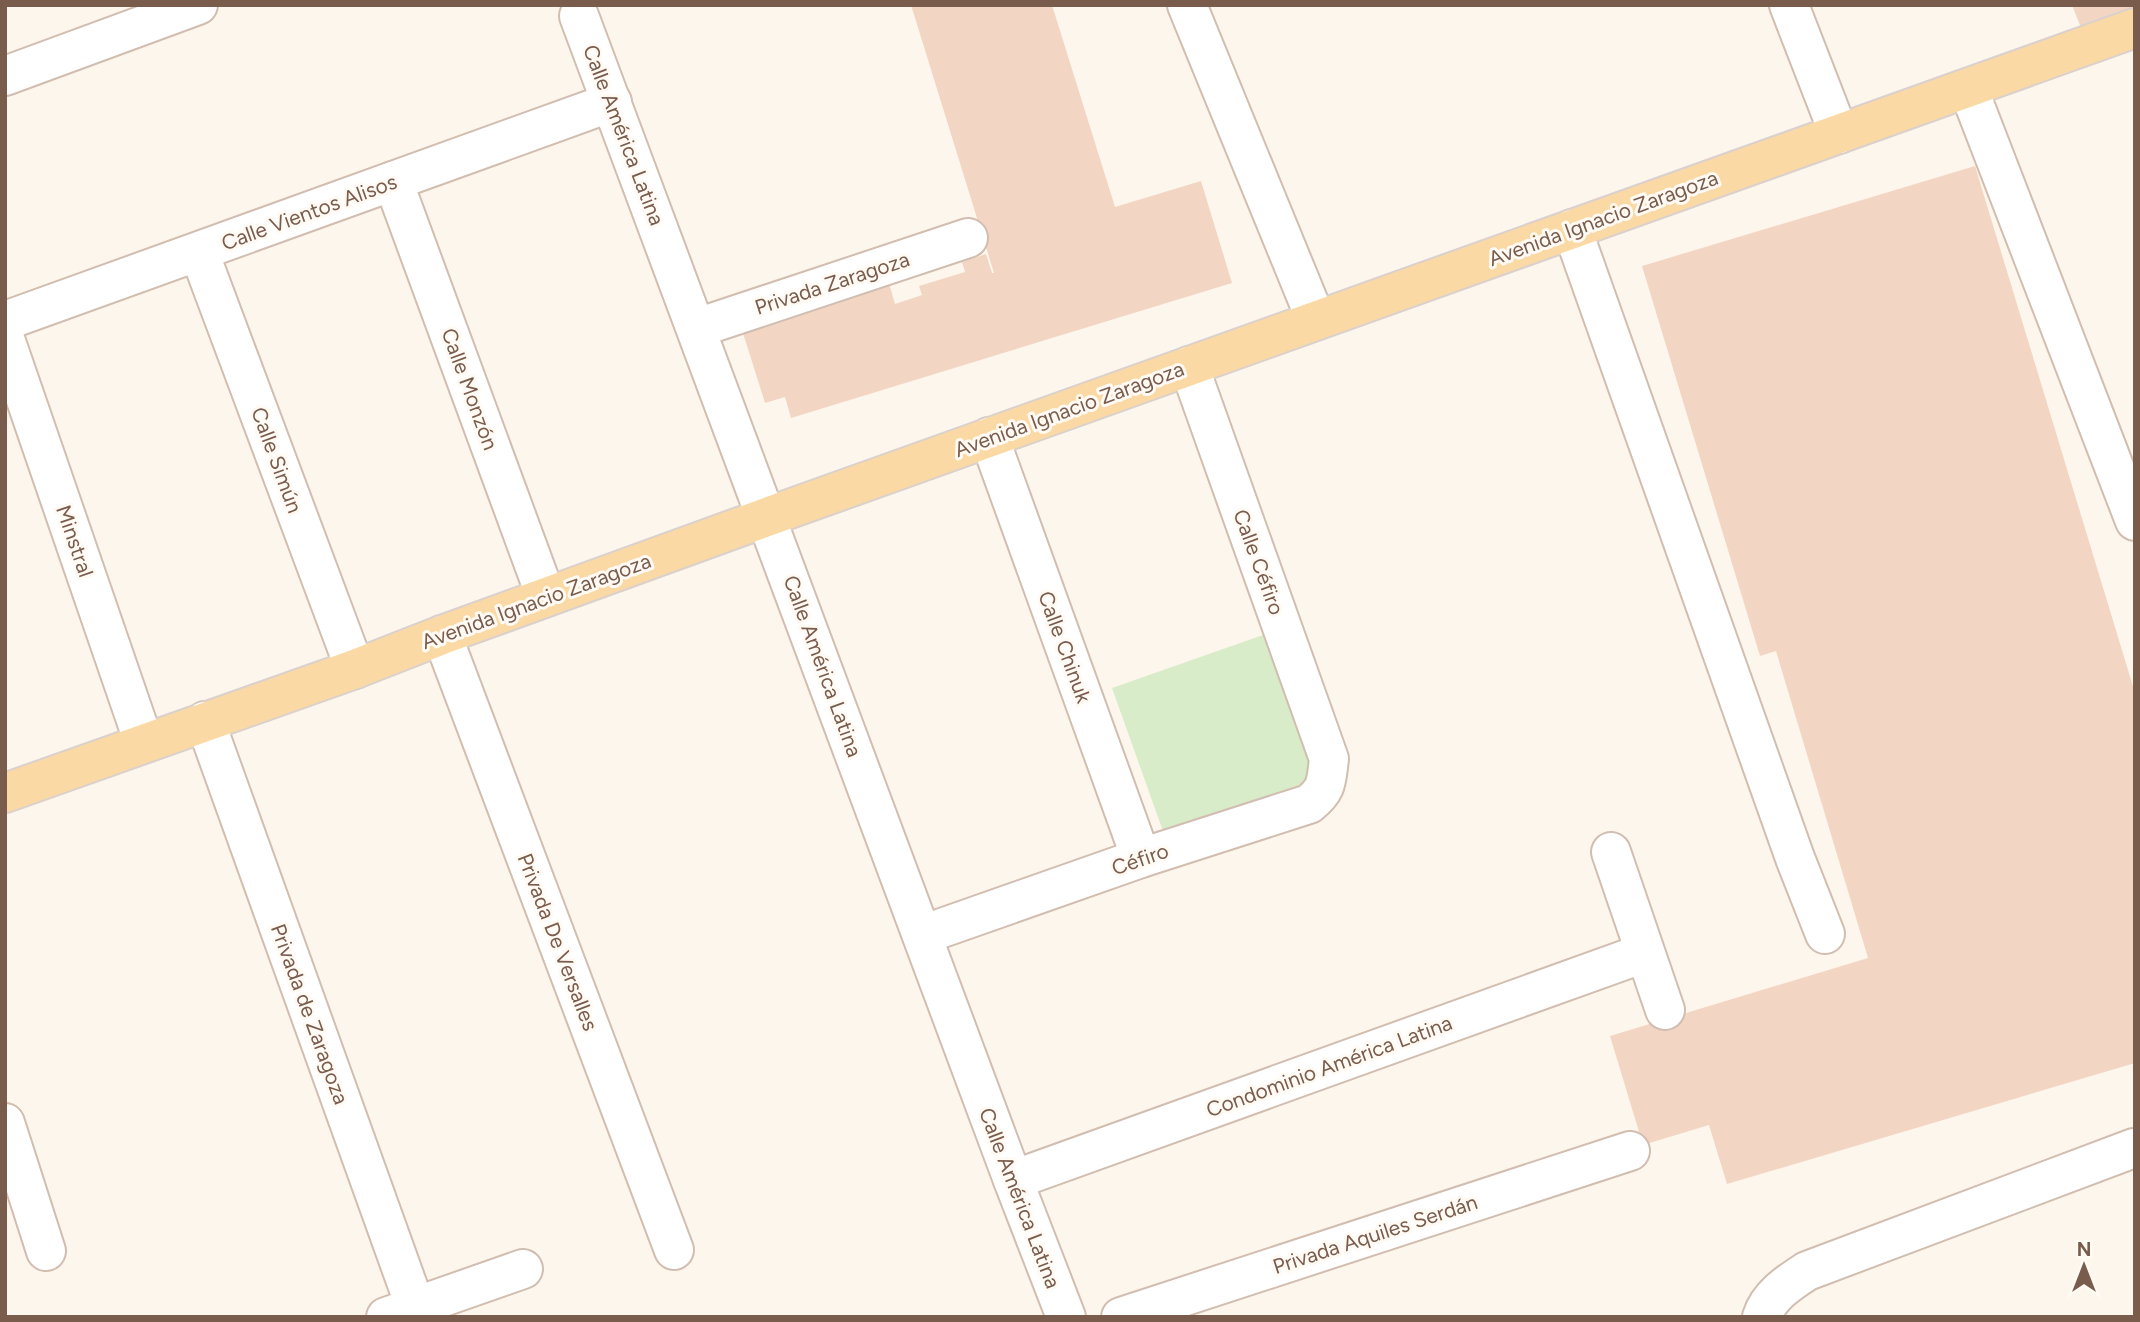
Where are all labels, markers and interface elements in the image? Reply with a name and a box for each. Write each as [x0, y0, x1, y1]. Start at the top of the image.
street label: Calle América Latina [578, 41, 670, 229]
street label: Avenida Ignacio Zaragoza [1485, 165, 1721, 271]
street label: Calle Vientos Alisos [218, 169, 400, 255]
street label: Privada Zaragoza [752, 246, 912, 320]
street label: Calle Monzón [436, 325, 504, 453]
street label: Avenida Ignacio Zaragoza [951, 356, 1187, 462]
street label: Calle Simún [246, 404, 308, 516]
street label: Minstral [51, 502, 99, 580]
street label: Calle Céfiro [1228, 506, 1290, 618]
street label: Avenida Ignacio Zaragoza [418, 548, 654, 654]
street label: Calle América Latina [779, 572, 867, 760]
street label: Calle Chinuk [1033, 588, 1097, 707]
street label: Céfiro [1108, 838, 1172, 880]
street label: Privada De Versalles [513, 850, 603, 1034]
street label: Privada de Zaragoza [266, 920, 354, 1108]
street label: Condominio América Latina [1203, 1010, 1455, 1122]
street label: Calle América Latina [974, 1104, 1066, 1292]
street label: Privada Aquiles Serdán [1270, 1189, 1480, 1279]
north arrow [2049, 1231, 2119, 1301]
text: N [2077, 1238, 2091, 1261]

